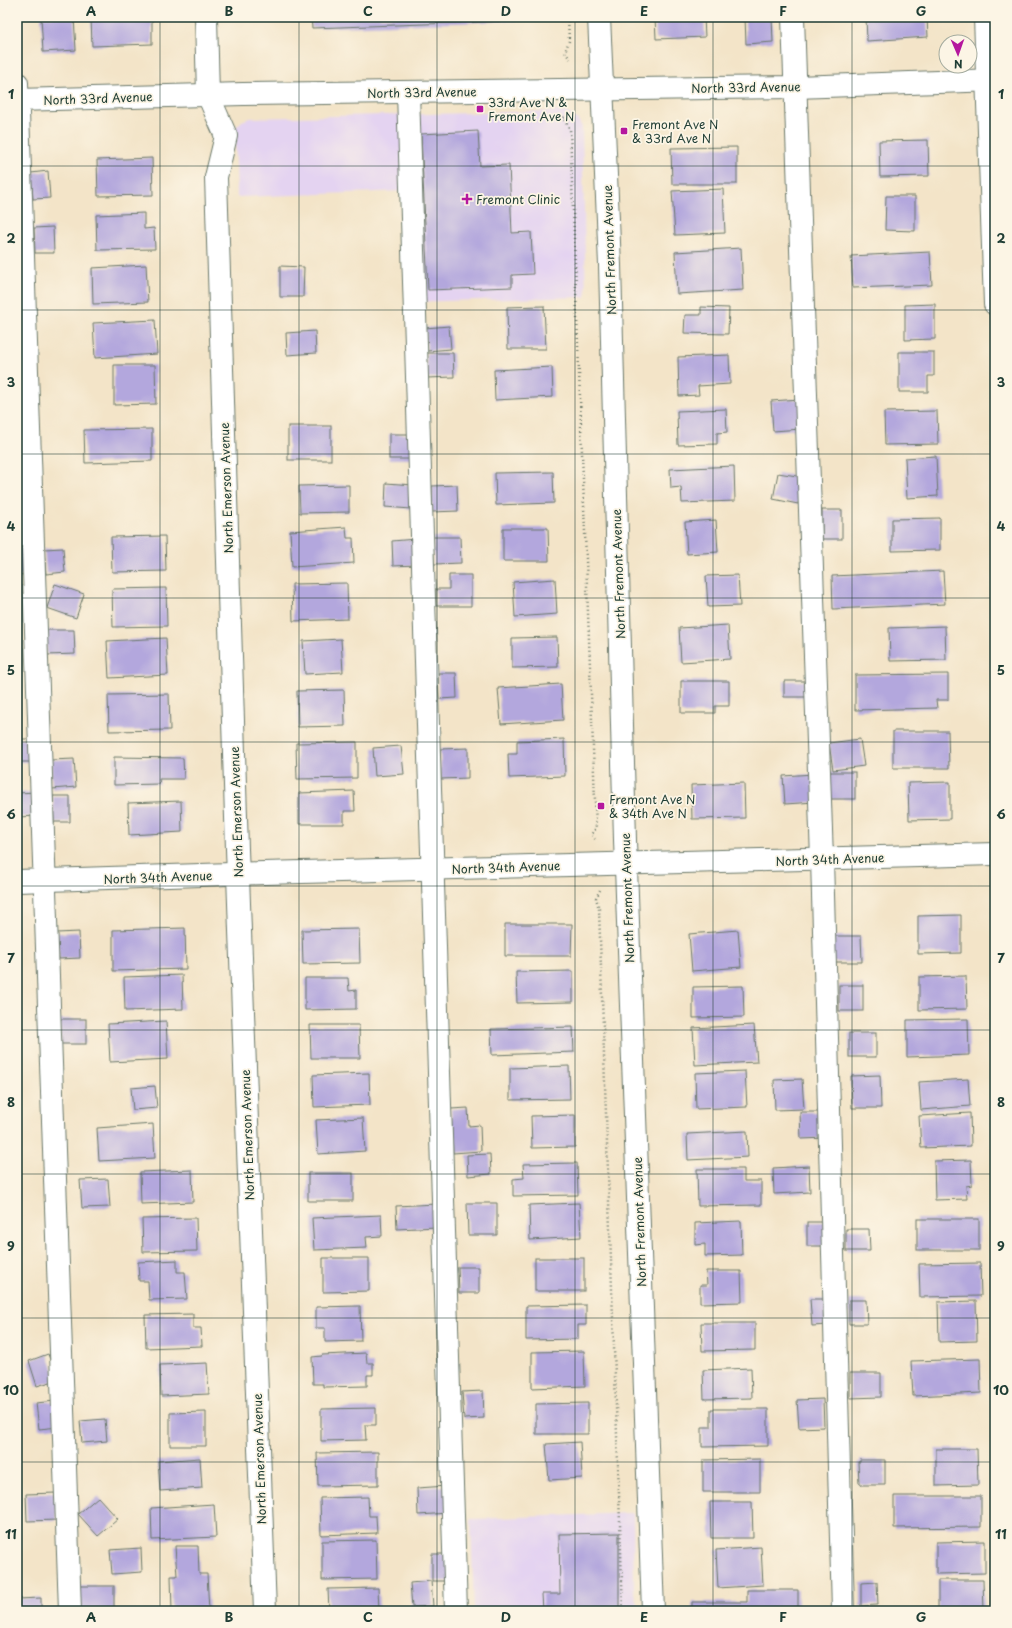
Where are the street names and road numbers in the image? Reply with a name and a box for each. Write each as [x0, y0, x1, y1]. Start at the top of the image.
street label: North 33rd Avenue [691, 77, 801, 97]
street label: North 33rd Avenue [367, 82, 477, 102]
street label: North 33rd Avenue [43, 87, 153, 109]
street label: North Fremont Avenue [598, 184, 620, 315]
street label: North Emerson Avenue [215, 422, 237, 554]
street label: North Fremont Avenue [607, 508, 629, 639]
street label: North Emerson Avenue [225, 746, 247, 878]
street label: North Fremont Avenue [616, 832, 638, 963]
street label: North 34th Avenue [775, 848, 885, 870]
street label: North 34th Avenue [451, 856, 561, 878]
street label: North 34th Avenue [103, 866, 213, 888]
street label: North Emerson Avenue [236, 1069, 258, 1201]
street label: North Fremont Avenue [628, 1156, 650, 1287]
street label: North Emerson Avenue [248, 1393, 270, 1525]

